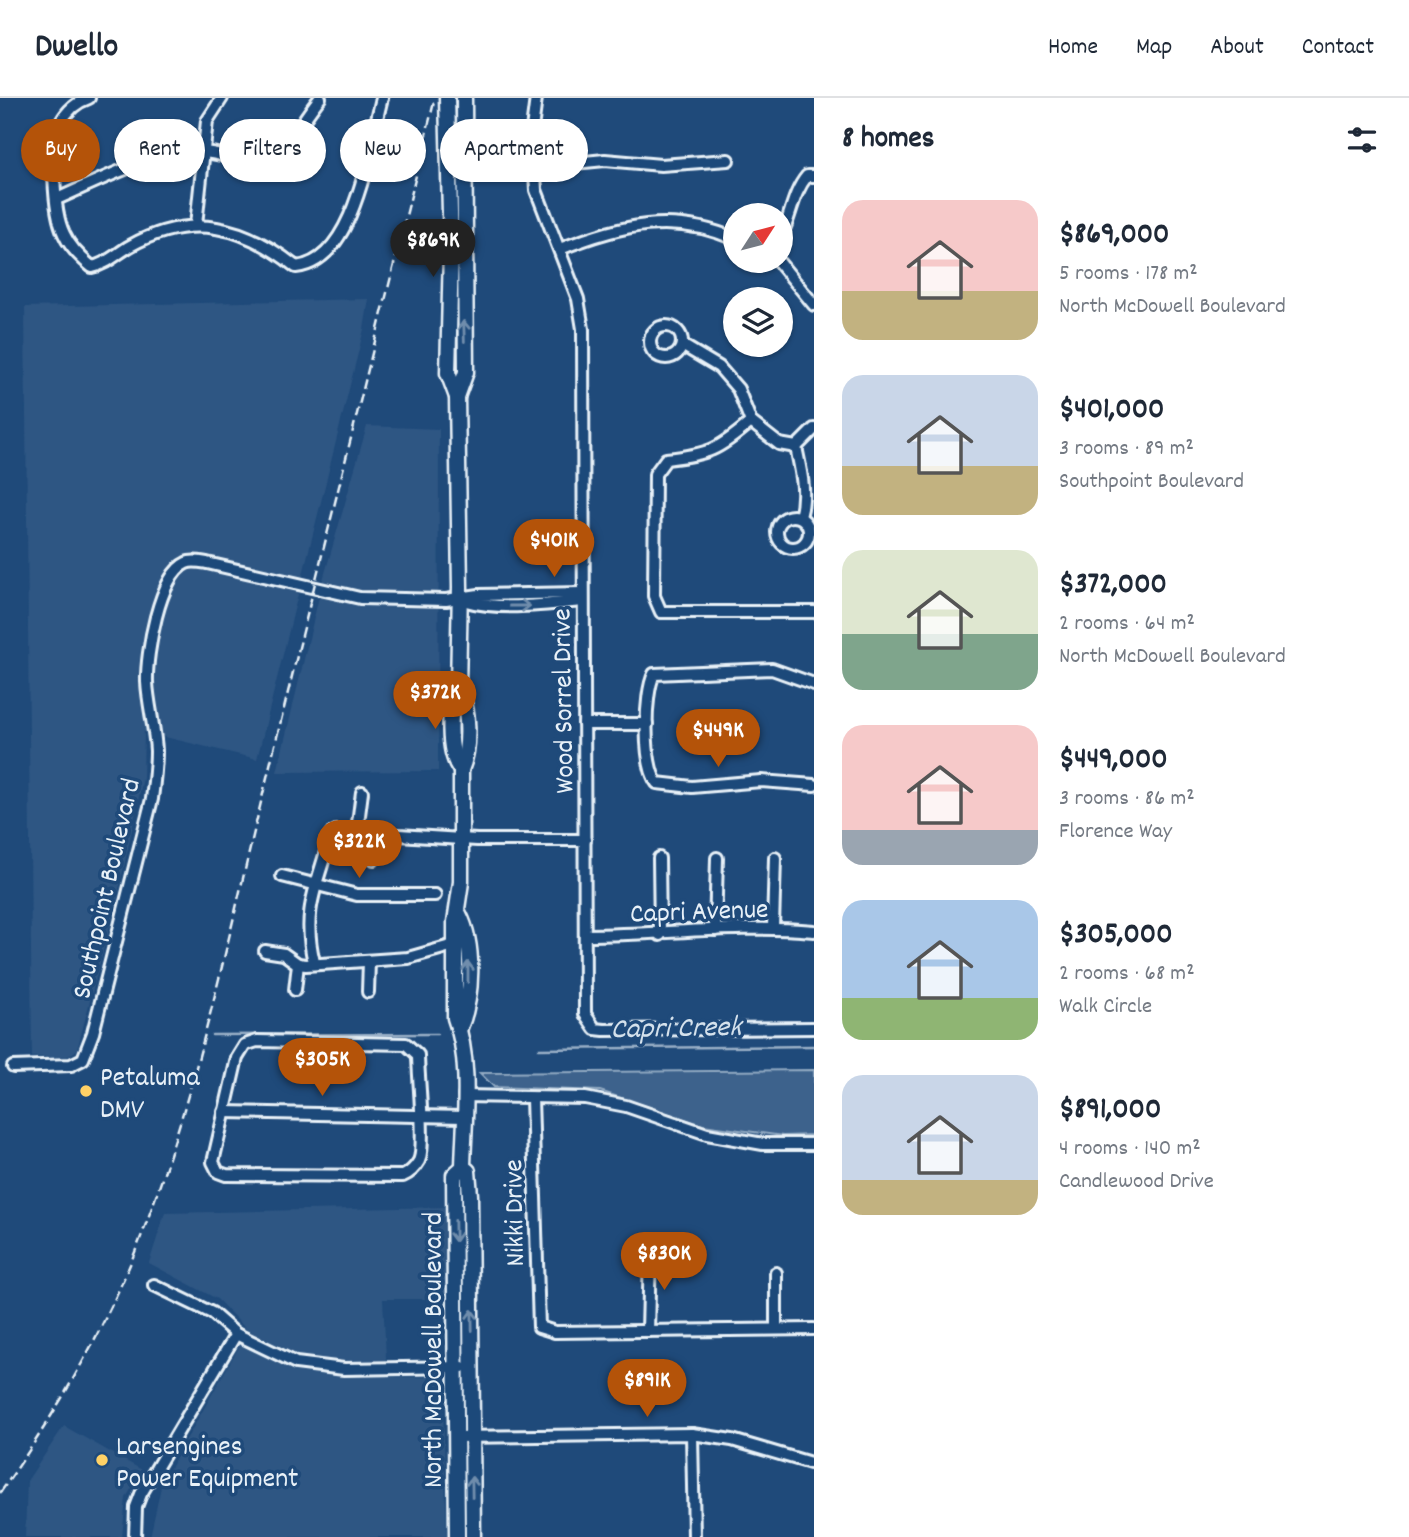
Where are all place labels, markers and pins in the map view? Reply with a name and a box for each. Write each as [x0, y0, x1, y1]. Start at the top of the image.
pin: $869K [384, 220, 482, 279]
pin: $401K [505, 519, 603, 579]
pin: $372K [386, 672, 484, 731]
pin: $449K [669, 710, 767, 769]
pin: $322K [310, 820, 408, 880]
pin: $305K [273, 1038, 371, 1098]
place label: Petaluma DMV [100, 1060, 200, 1132]
marker: Petaluma DMV [78, 1083, 94, 1099]
pin: $830K [615, 1232, 713, 1292]
pin: $891K [598, 1360, 696, 1419]
place label: Larsengines Power Equipment [116, 1429, 298, 1501]
marker: Larsengines Power Equipment [94, 1452, 110, 1468]

